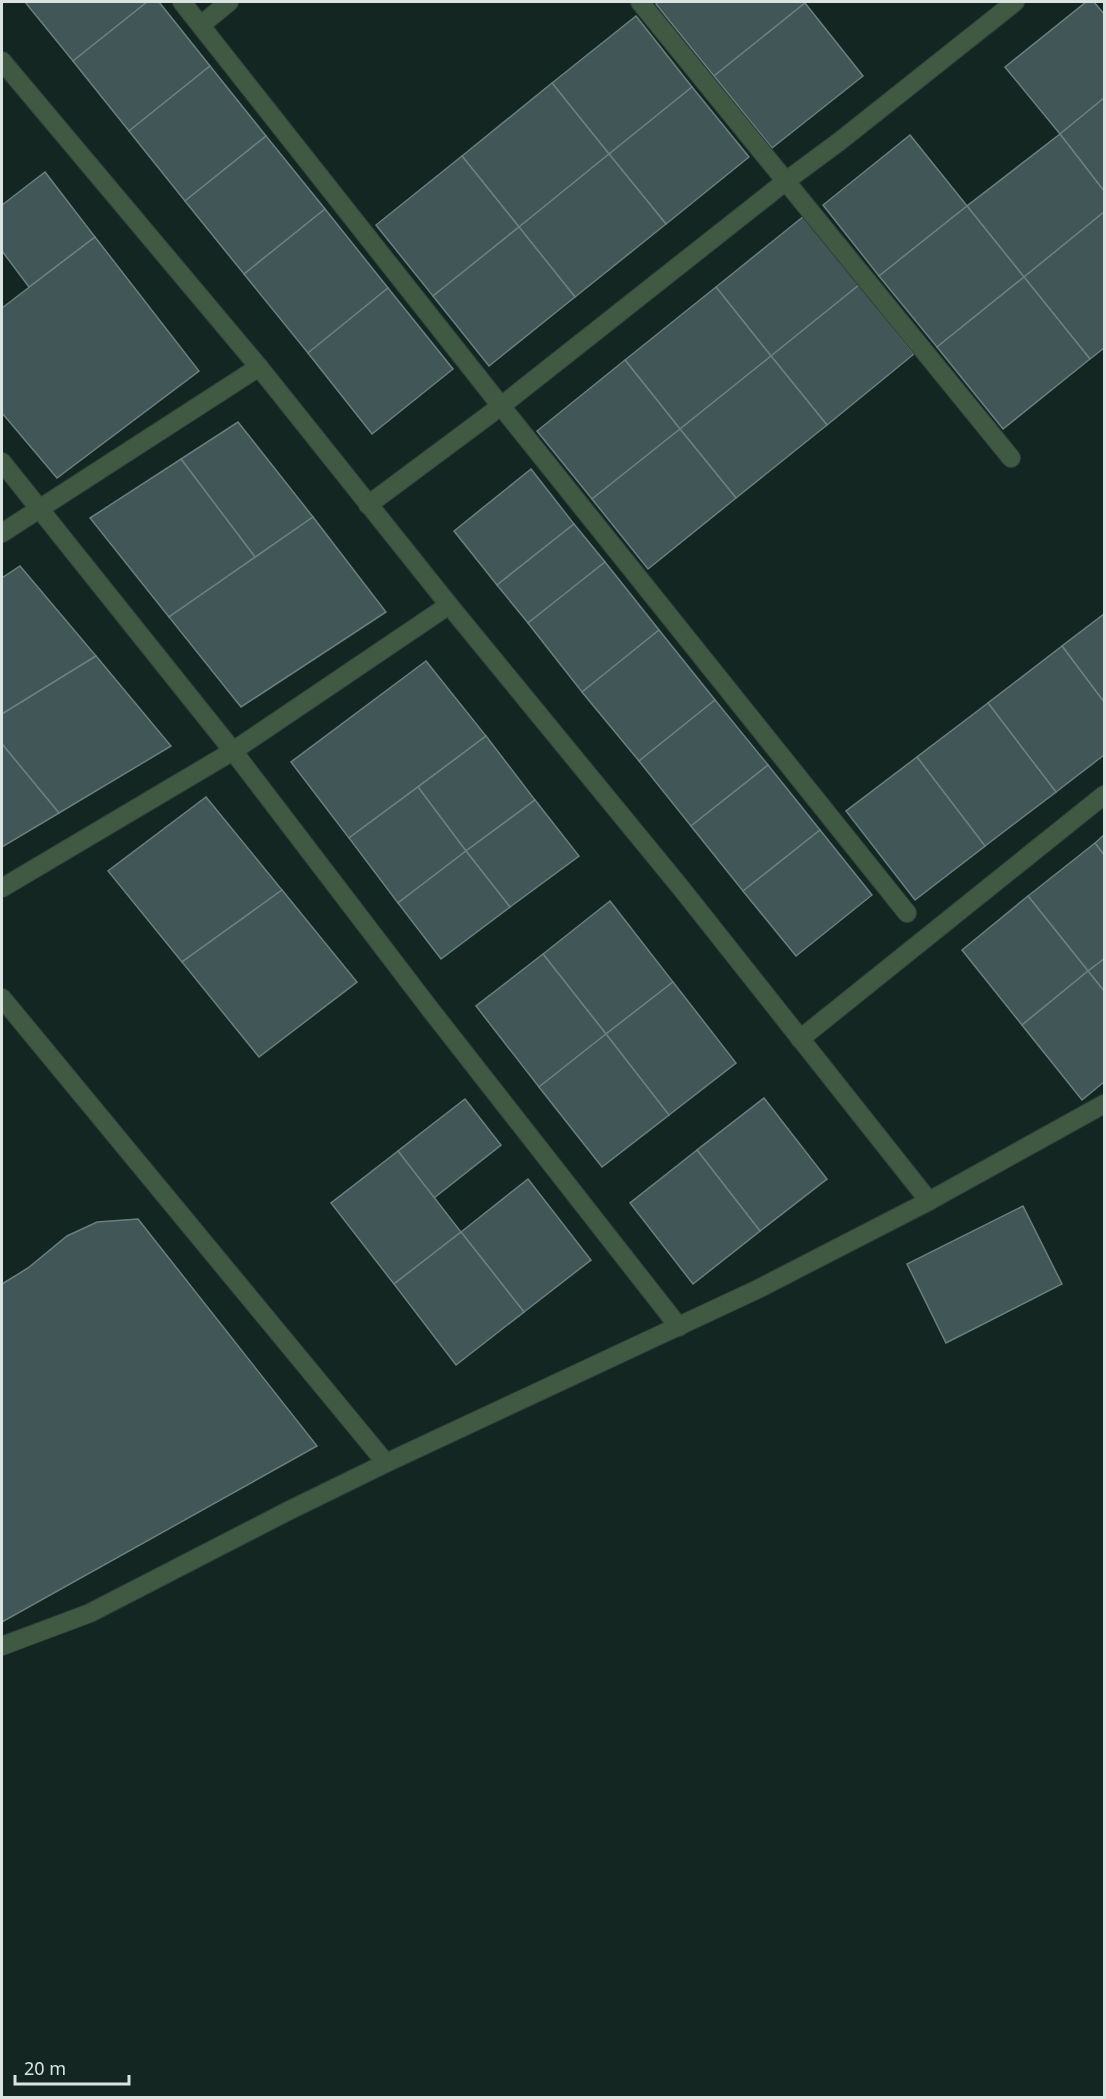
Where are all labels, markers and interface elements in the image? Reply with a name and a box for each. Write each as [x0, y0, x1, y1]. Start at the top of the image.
scale bar [15, 2048, 129, 2086]
text: 20 m [24, 2056, 66, 2080]

